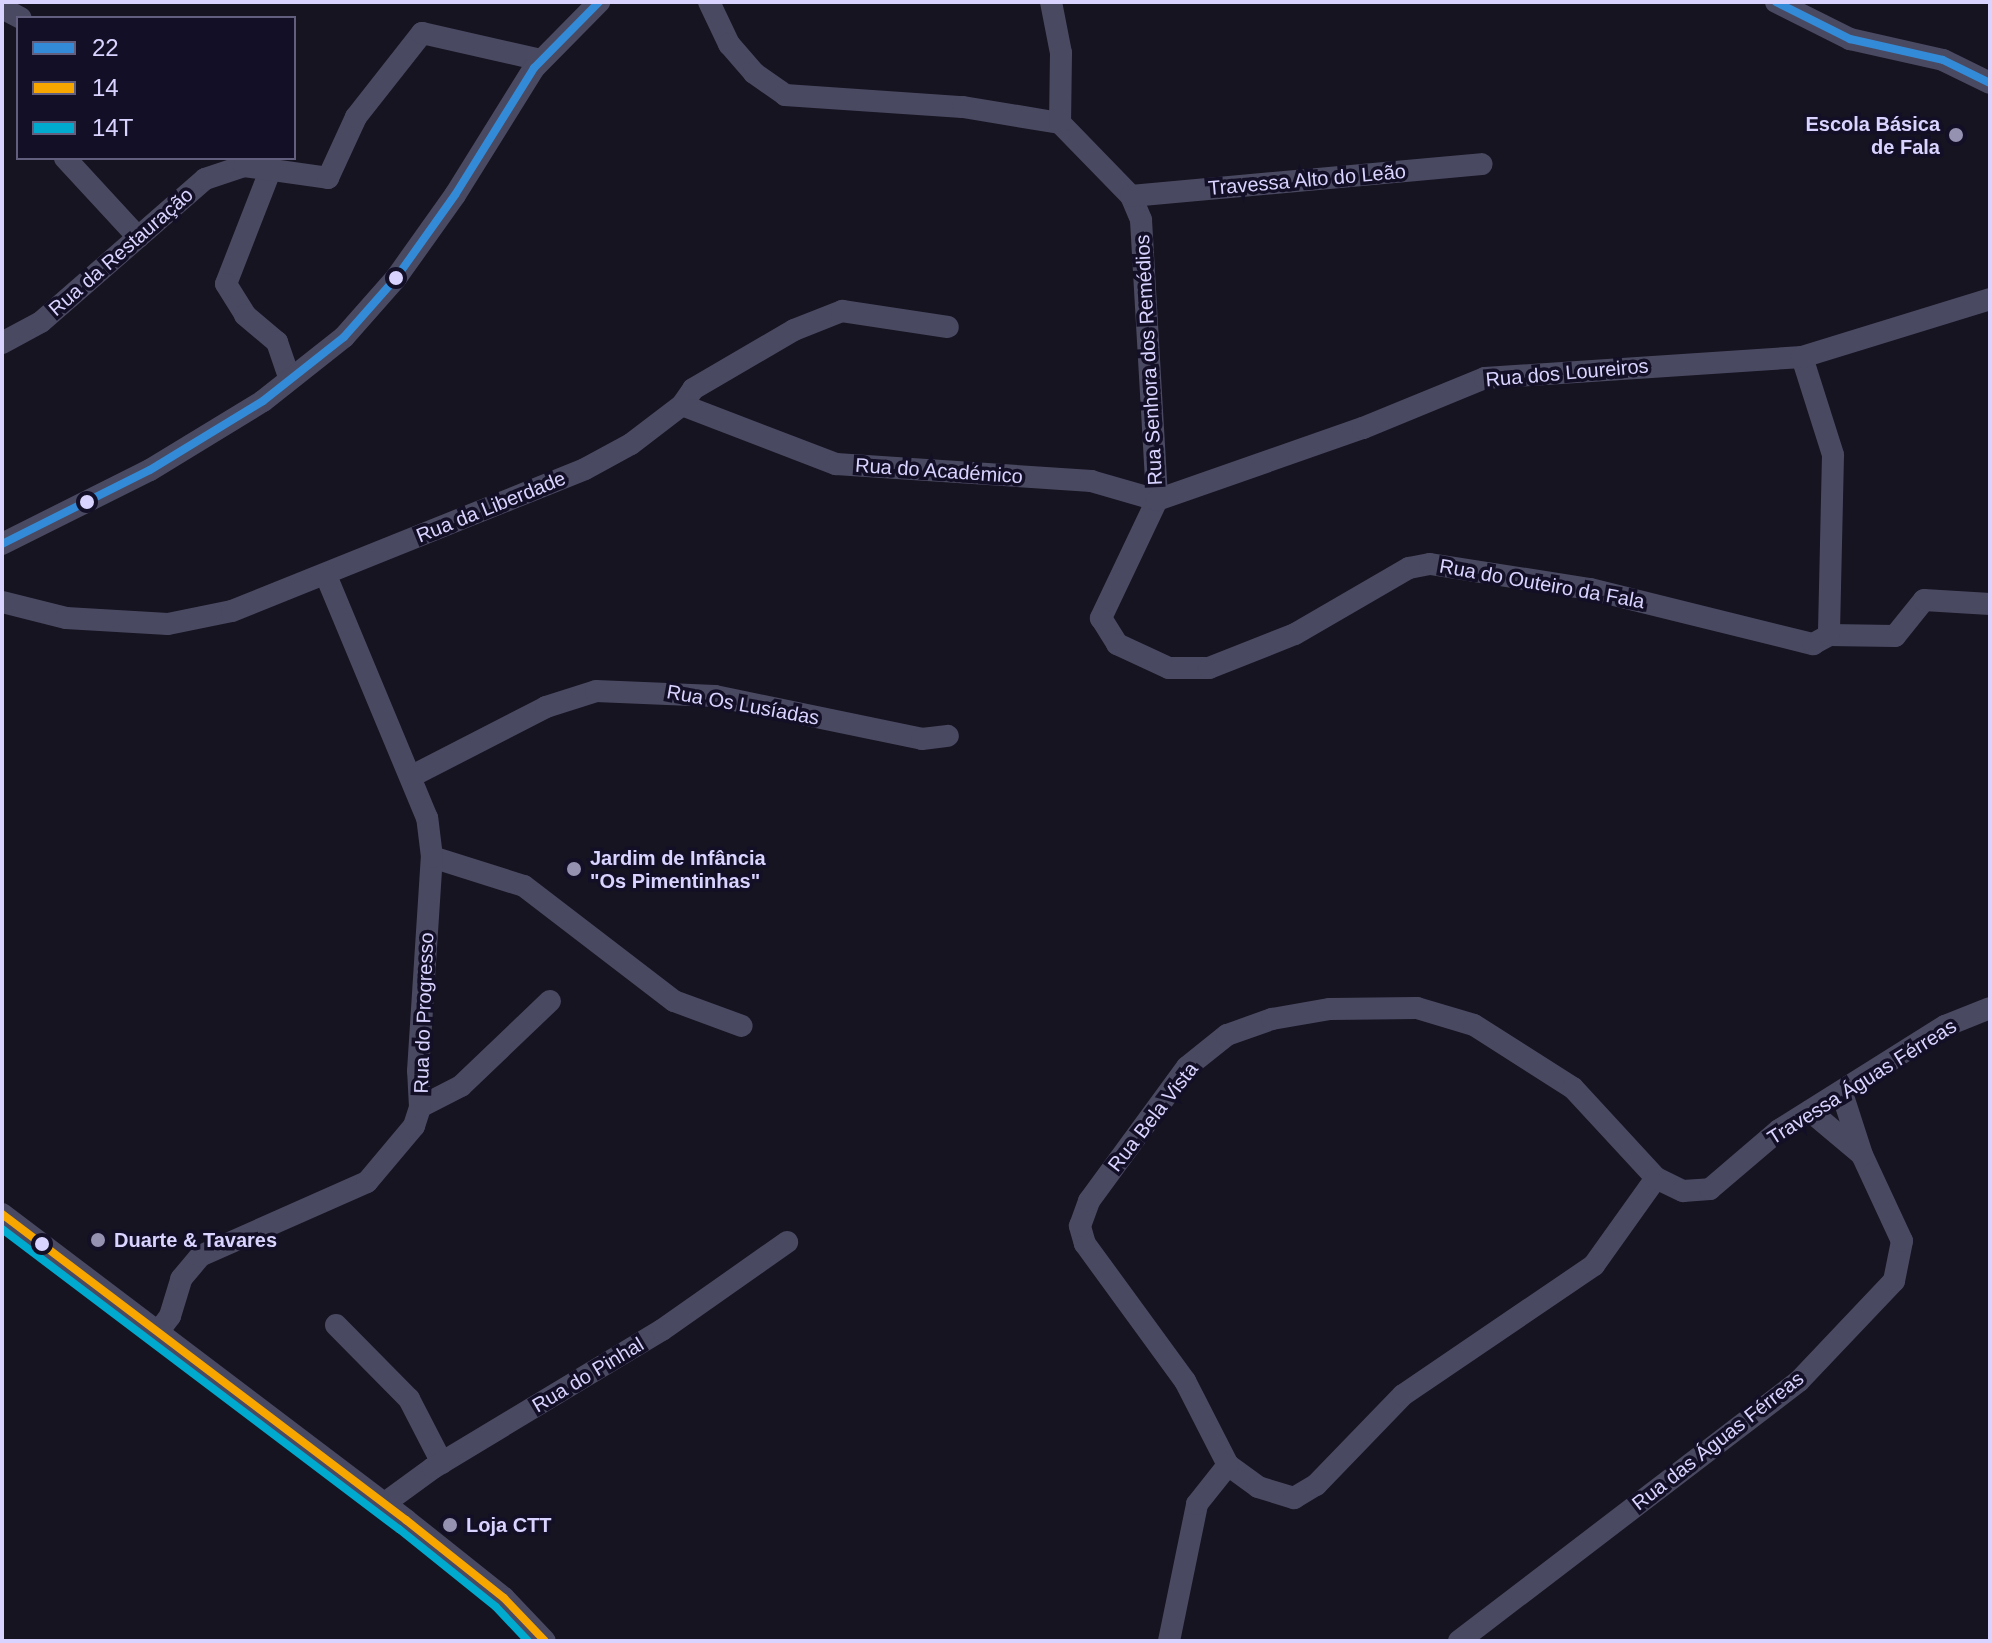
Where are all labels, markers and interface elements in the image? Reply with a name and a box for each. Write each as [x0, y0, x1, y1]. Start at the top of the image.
legend [16, 16, 296, 160]
text: 22 [92, 34, 119, 61]
text: 14 [92, 74, 119, 101]
place label: Escola Básica de Fala [1805, 112, 1940, 159]
text: 14T [92, 114, 133, 141]
marker: Escola Básica de Fala [1947, 126, 1965, 144]
street label: Travessa Alto do Leão [1207, 159, 1407, 201]
street label: Rua da Restauração [44, 183, 198, 321]
street label: Rua Senhora dos Remédios [1130, 234, 1168, 486]
unlabelled marker [388, 270, 404, 286]
street label: Rua dos Loureiros [1485, 354, 1649, 392]
street label: Rua do Académico [854, 453, 1024, 489]
street label: Rua da Liberdade [413, 466, 569, 548]
unlabelled marker [79, 494, 95, 510]
street label: Rua do Outeiro da Fala [1438, 554, 1646, 614]
street label: Rua Os Lusíadas [665, 680, 821, 730]
place label: Jardim de Infância "Os Pimentinhas" [590, 846, 766, 893]
marker: Jardim de Infância "Os Pimentinhas" [565, 860, 583, 878]
street label: Rua do Progresso [409, 932, 439, 1094]
street label: Travessa Águas Férreas [1763, 1014, 1961, 1150]
street label: Rua Bela Vista [1103, 1058, 1203, 1176]
place label: Duarte & Tavares [114, 1228, 277, 1252]
marker: Duarte & Tavares [89, 1231, 107, 1249]
unlabelled marker [34, 1236, 50, 1252]
street label: Rua do Pinhal [528, 1332, 648, 1418]
street label: Rua das Águas Férreas [1627, 1367, 1809, 1515]
place label: Loja CTT [466, 1513, 552, 1537]
marker: Loja CTT [441, 1516, 459, 1534]

